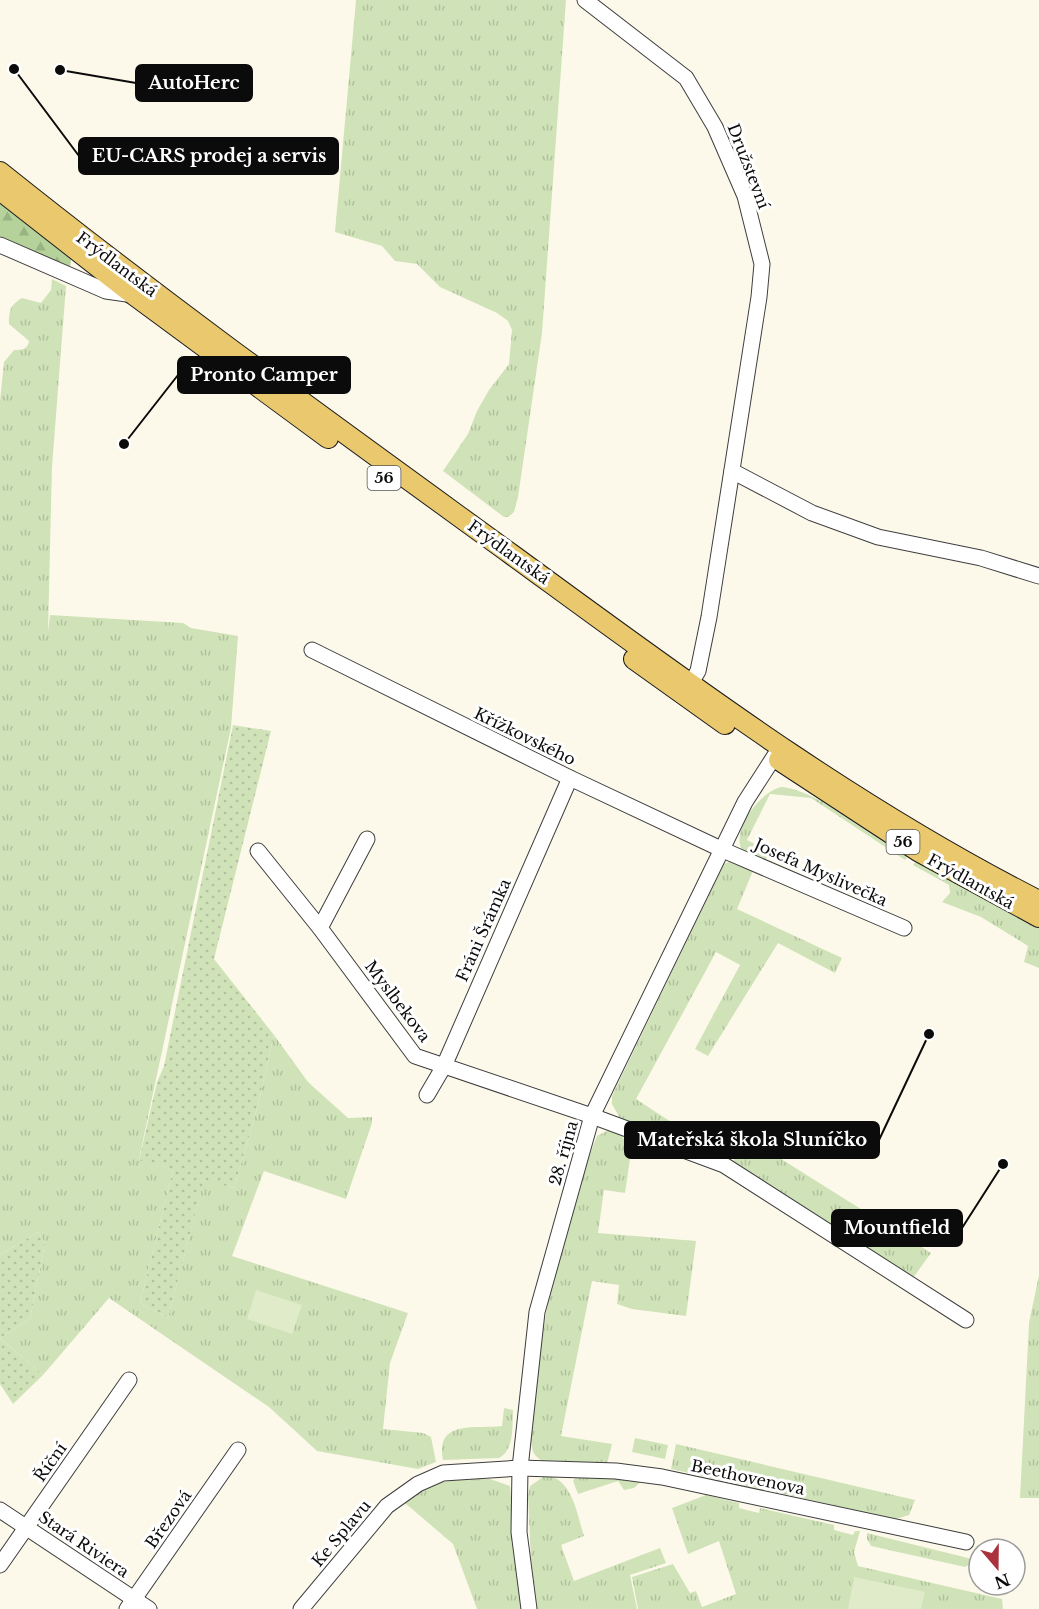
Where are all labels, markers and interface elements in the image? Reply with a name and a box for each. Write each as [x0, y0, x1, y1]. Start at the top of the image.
callout: AutoHerc [136, 65, 252, 101]
text: AutoHerc [147, 72, 240, 94]
street label: Družstevní [724, 120, 775, 212]
callout: EU-CARS prodej a servis [79, 138, 338, 174]
text: EU-CARS prodej a servis [92, 145, 326, 167]
street label: Frýdlantská [73, 227, 161, 301]
callout: Pronto Camper [178, 357, 350, 393]
text: Pronto Camper [190, 364, 338, 386]
road number: 56 [368, 466, 400, 490]
street label: Frýdlantská [464, 516, 554, 588]
street label: Křížkovského [471, 703, 579, 769]
road number: 56 [886, 830, 920, 854]
street label: Josefa Myslivečka [750, 833, 891, 910]
street label: Frýdlantská [924, 849, 1018, 913]
street label: Fráni Šrámka [451, 875, 515, 985]
street label: Myslbekova [361, 956, 435, 1046]
street label: 28. října [544, 1118, 582, 1188]
callout: Mateřská škola Sluníčko [625, 1122, 879, 1158]
text: Mateřská škola Sluníčko [637, 1129, 867, 1151]
callout: Mountfield [832, 1210, 962, 1246]
text: Mountfield [844, 1217, 951, 1239]
street label: Říční [29, 1438, 71, 1485]
street label: Beethovenova [689, 1455, 807, 1499]
street label: Březová [141, 1486, 195, 1552]
street label: Ke Splavu [307, 1495, 375, 1571]
street label: Stará Riviera [35, 1506, 133, 1582]
north arrow [967, 1537, 1027, 1597]
text: N [992, 1569, 1013, 1593]

